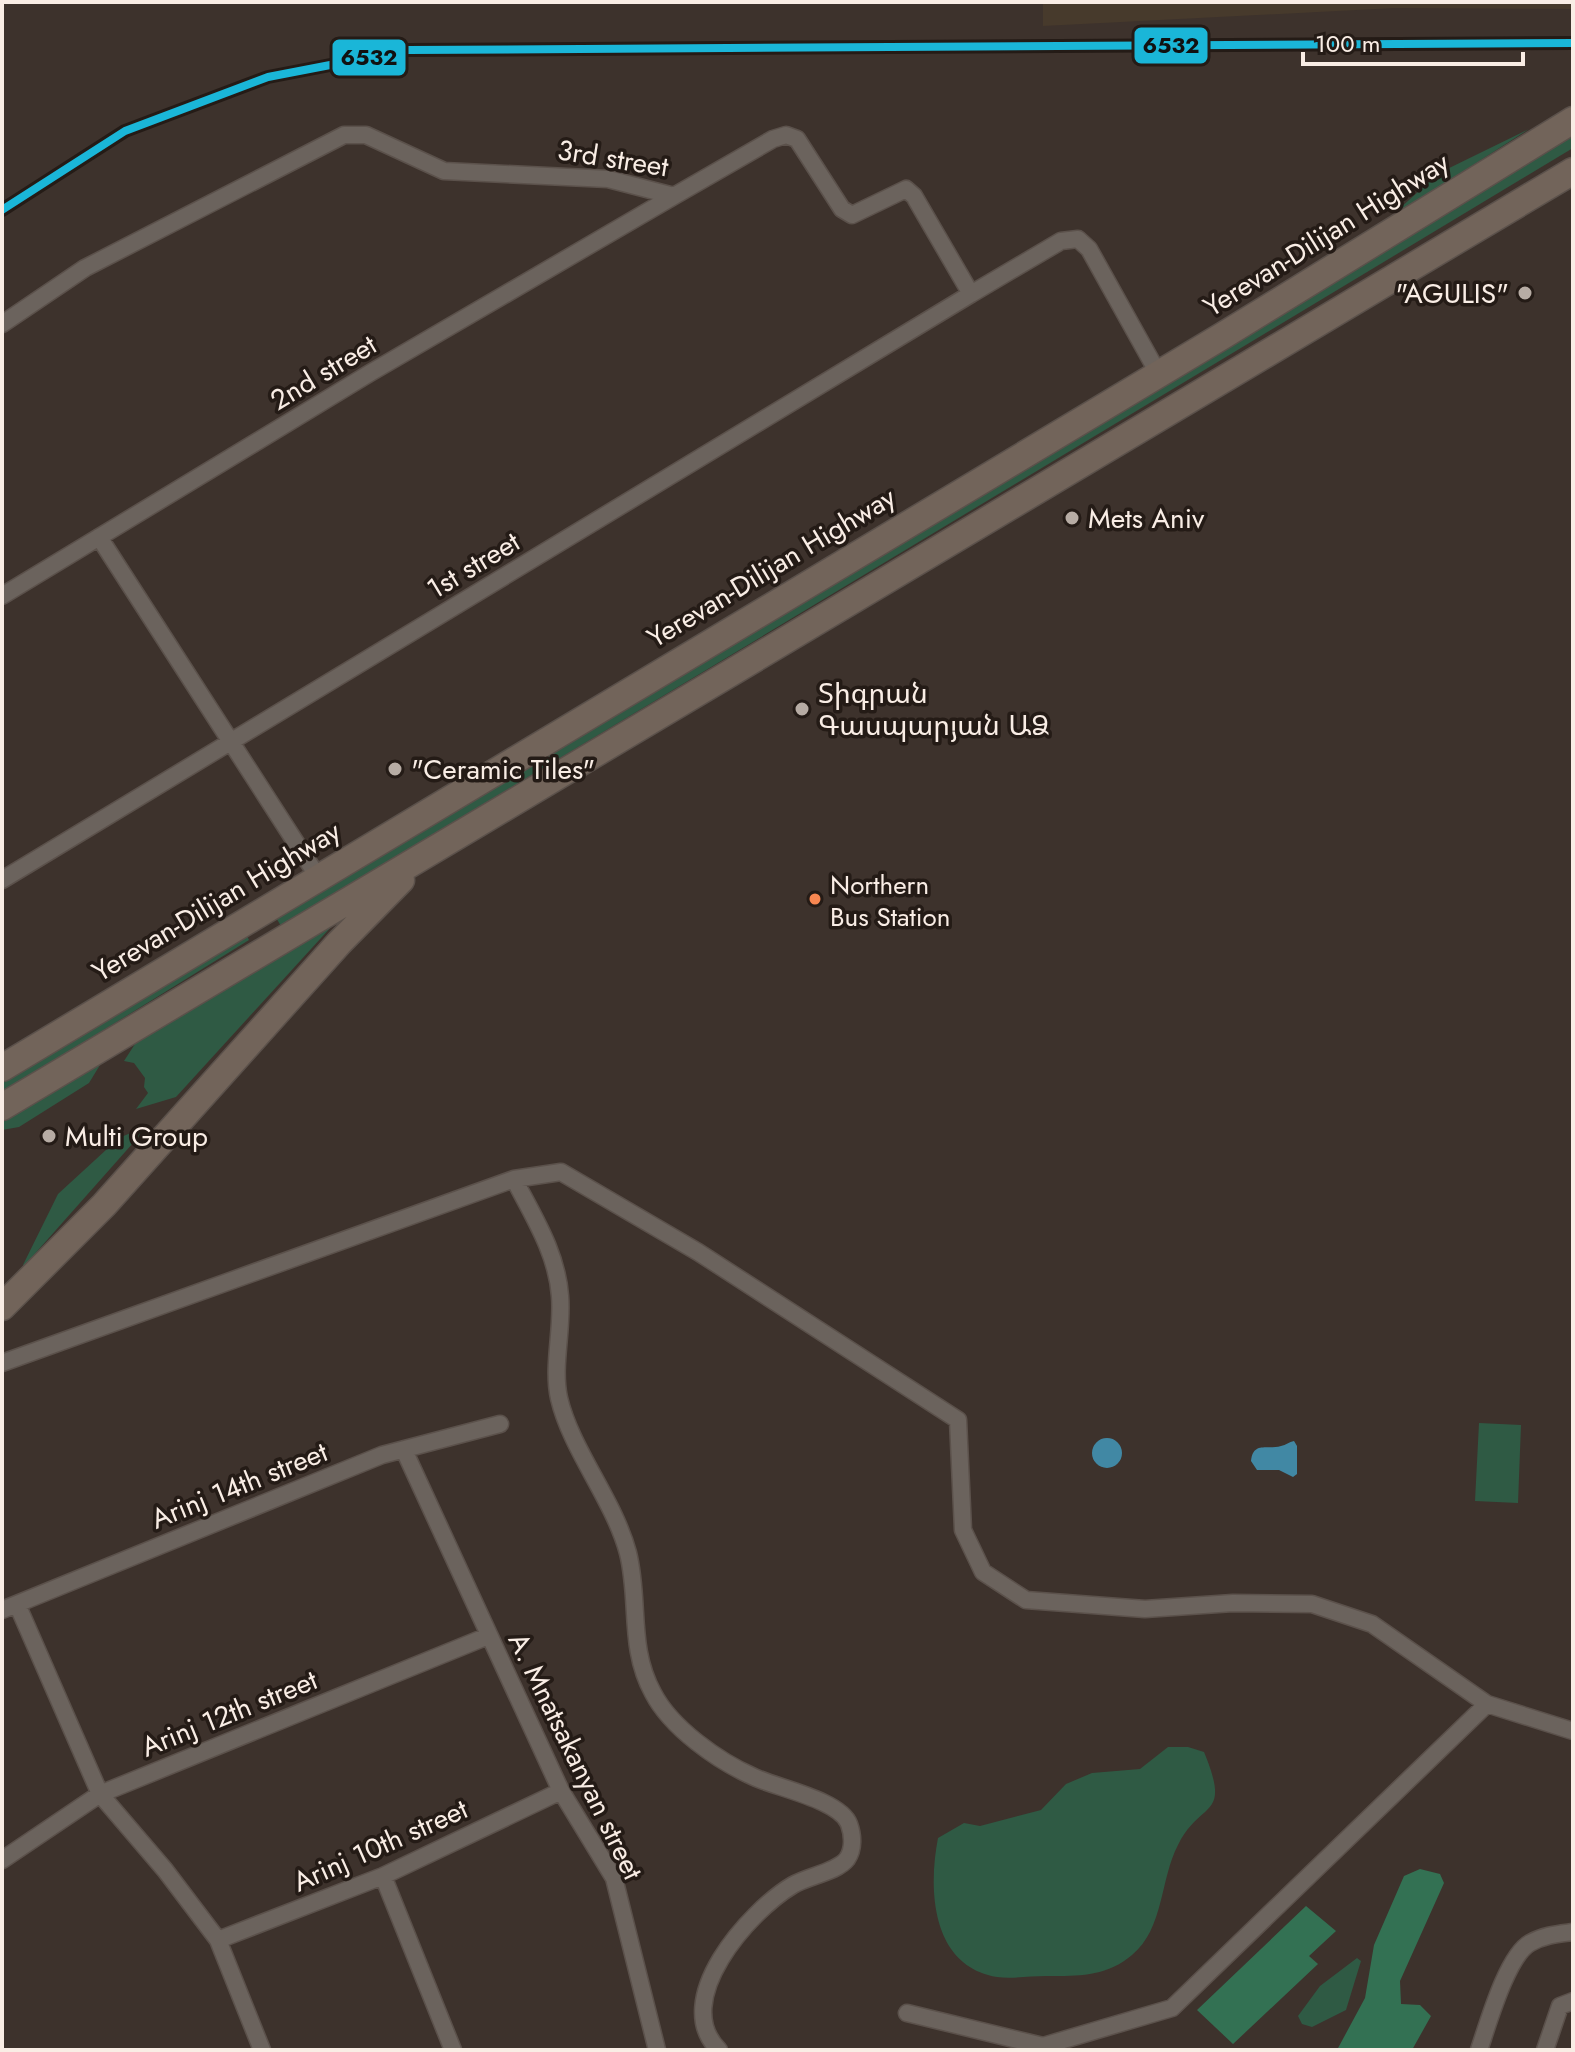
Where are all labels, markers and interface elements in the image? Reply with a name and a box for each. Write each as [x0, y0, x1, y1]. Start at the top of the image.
scale bar [1303, 16, 1523, 66]
line badge: 6532 [1133, 26, 1209, 65]
text: 100 m [1315, 26, 1381, 61]
text: 6532 [1142, 29, 1200, 61]
line badge: 6532 [331, 38, 407, 77]
text: 6532 [340, 41, 398, 73]
street label: 3rd street [554, 129, 672, 188]
street label: Yerevan-Dilijan Highway [1195, 142, 1458, 327]
place label: "AGULIS" [1395, 273, 1509, 314]
marker: "AGULIS" [1516, 284, 1534, 302]
street label: 2nd street [262, 324, 385, 420]
street label: Yerevan-Dilijan Highway [639, 477, 904, 658]
place label: Mets Aniv [1088, 498, 1205, 539]
marker: Mets Aniv [1063, 509, 1081, 527]
street label: 1st street [419, 522, 528, 609]
place label: Տիգրան Գասպարյան ԱՁ [818, 673, 1050, 746]
marker: Տիգրան Գասպարյան ԱՁ [793, 700, 811, 718]
place label: "Ceramic Tiles" [411, 749, 595, 790]
marker: "Ceramic Tiles" [386, 760, 404, 778]
street label: Yerevan-Dilijan Highway [84, 811, 349, 992]
place label: Northern Bus Station [830, 866, 950, 936]
marker: Northern Bus Station [807, 891, 823, 907]
place label: Multi Group [65, 1116, 208, 1157]
marker: Multi Group [40, 1127, 58, 1145]
street label: Arinj 14th street [145, 1431, 334, 1539]
street label: A. Mnatsakanyan street [498, 1626, 653, 1887]
street label: Arinj 12th street [135, 1659, 324, 1767]
street label: Arinj 10th street [286, 1788, 474, 1902]

